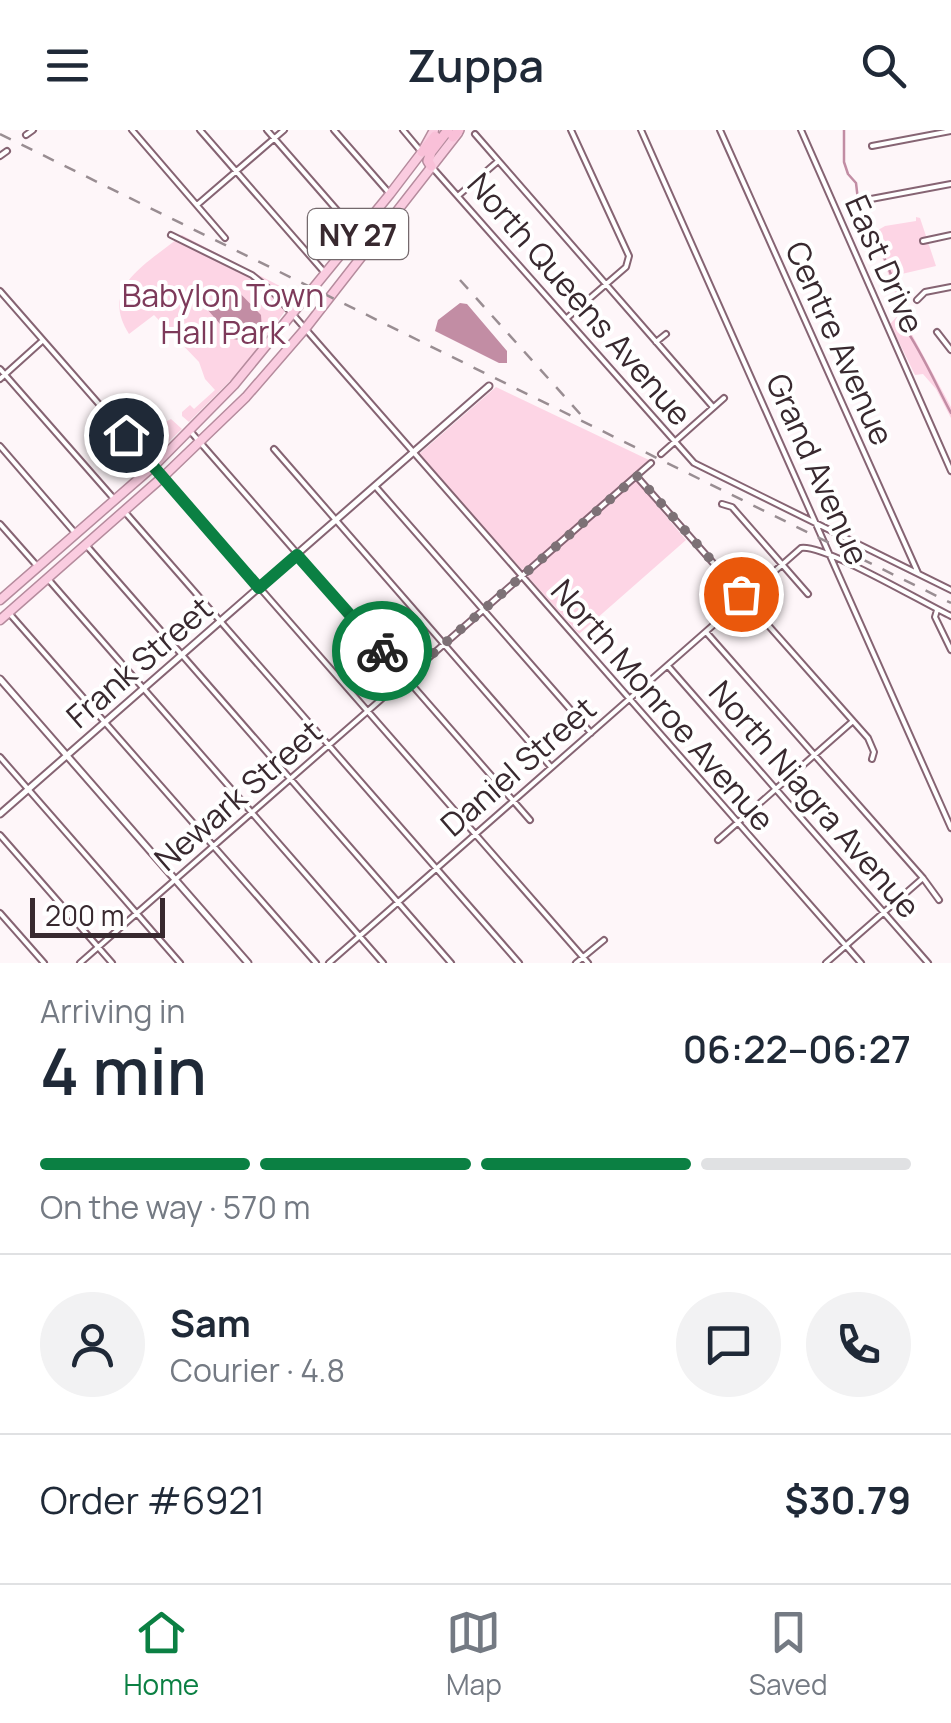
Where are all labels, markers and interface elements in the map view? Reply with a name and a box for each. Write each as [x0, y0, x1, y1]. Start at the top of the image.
text: Zuppa [407, 34, 544, 96]
icon: menu [40, 38, 95, 93]
icon: search [856, 38, 911, 93]
street label: North Queens Avenue [458, 163, 702, 435]
street label: East Drive [835, 188, 935, 340]
road number: NY 27 [308, 209, 408, 259]
street label: Centre Avenue [775, 234, 905, 452]
park label: Babylon Town Hall Park [122, 273, 324, 354]
street label: Grand Avenue [756, 366, 880, 572]
pin [84, 393, 169, 478]
icon: home [99, 408, 154, 463]
pin [699, 552, 784, 637]
icon: bag [714, 567, 769, 622]
street label: North Monroe Avenue [541, 570, 785, 840]
street label: Frank Street [57, 586, 221, 738]
courier [332, 601, 432, 701]
icon: bike [355, 624, 410, 679]
street label: North Niagra Avenue [700, 671, 930, 927]
street label: Daniel Street [431, 686, 605, 846]
street label: Newark Street [145, 710, 331, 880]
scale bar [30, 893, 165, 938]
text: 200 m [45, 896, 124, 934]
text: Arriving in [40, 989, 185, 1033]
text: 06:22–06:27 [683, 1022, 911, 1074]
text: 4 min [40, 1026, 207, 1115]
text: On the way · 570 m [40, 1185, 310, 1229]
button: person [40, 1292, 145, 1397]
button: chat [676, 1292, 781, 1397]
button: phone [806, 1292, 911, 1397]
text: Sam [170, 1296, 251, 1348]
text: Courier · 4.8 [170, 1348, 345, 1392]
text: Order #6921 [40, 1473, 265, 1525]
text: $30.79 [785, 1473, 911, 1525]
tab: Home [123, 1605, 199, 1703]
tab: Map [446, 1605, 502, 1703]
tab: Saved [749, 1605, 828, 1703]

